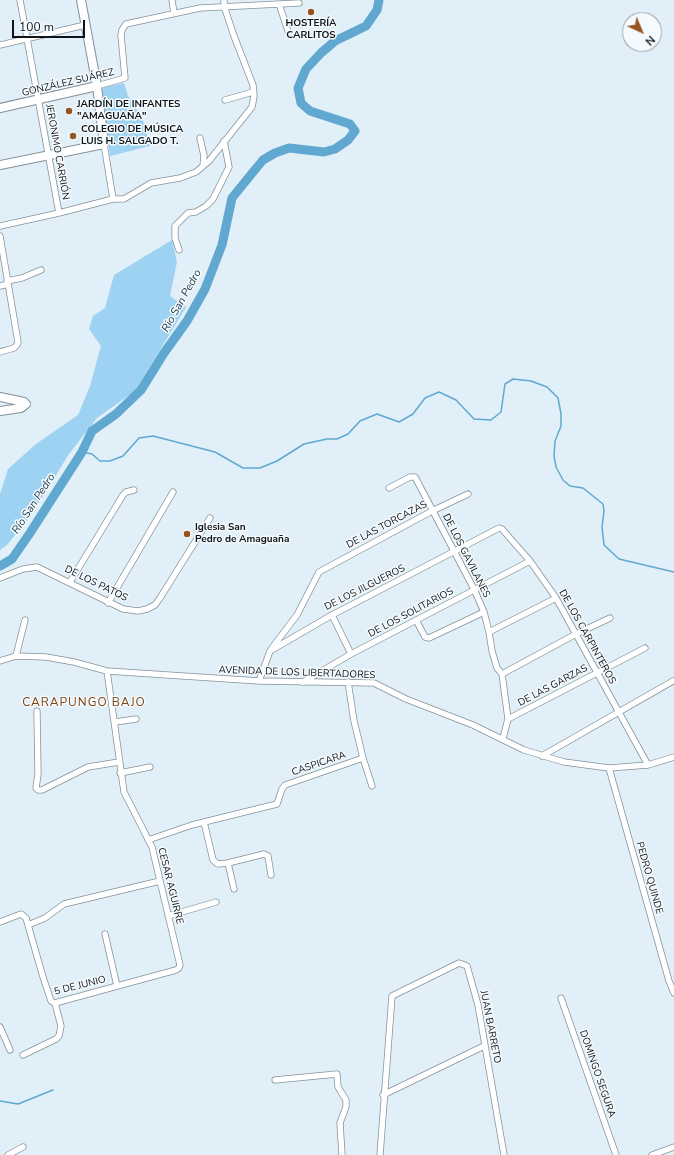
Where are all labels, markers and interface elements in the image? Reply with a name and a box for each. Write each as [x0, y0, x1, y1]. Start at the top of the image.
marker: HOSTERÍA CARLITOS [306, 7, 316, 17]
scale bar [14, 12, 87, 38]
north arrow [622, 12, 662, 52]
place label: HOSTERÍA CARLITOS [285, 18, 337, 42]
text: 100 m [19, 19, 54, 35]
text: N [642, 32, 658, 49]
street label: GONZÁLEZ SUÁREZ [21, 67, 115, 99]
place label: JARDÍN DE INFANTES "AMAGUAÑA" [77, 99, 180, 122]
street label: JERONIMO CARRIÓN [43, 103, 71, 201]
marker: JARDÍN DE INFANTES "AMAGUAÑA" [64, 106, 74, 116]
place label: COLEGIO DE MÚSICA LUIS H. SALGADO T. [81, 124, 183, 148]
marker: COLEGIO DE MÚSICA LUIS H. SALGADO T. [68, 131, 78, 141]
water label: Rio San Pedro [159, 267, 205, 335]
water label: Río San Pedro [10, 471, 58, 537]
street label: DE LAS TORCAZAS [345, 499, 429, 551]
street label: DE LOS GAVILANES [440, 512, 492, 600]
place label: Iglesia San Pedro de Amaguaña [195, 522, 289, 546]
marker: Iglesia San Pedro de Amaguaña [182, 529, 192, 539]
street label: DE LOS JILGUEROS [323, 562, 407, 614]
street label: DE LOS PATOS [62, 564, 130, 604]
street label: DE LOS SOLITARIOS [366, 585, 456, 641]
street label: DE LOS CARPINTEROS [556, 588, 618, 686]
street label: DE LAS GARZAS [516, 663, 590, 709]
street label: AVENIDA DE LOS LIBERTADORES [218, 664, 376, 682]
district label: CARAPUNGO BAJO [22, 696, 146, 710]
street label: CASPICARA [290, 749, 348, 779]
street label: PEDRO QUINDE [633, 840, 665, 916]
street label: CESAR AGUIRRE [155, 846, 185, 926]
street label: 5 DE JUNIO [53, 974, 107, 998]
street label: JUAN BARRETO [477, 990, 503, 1064]
street label: DOMINGO SEGURA [576, 1029, 618, 1119]

